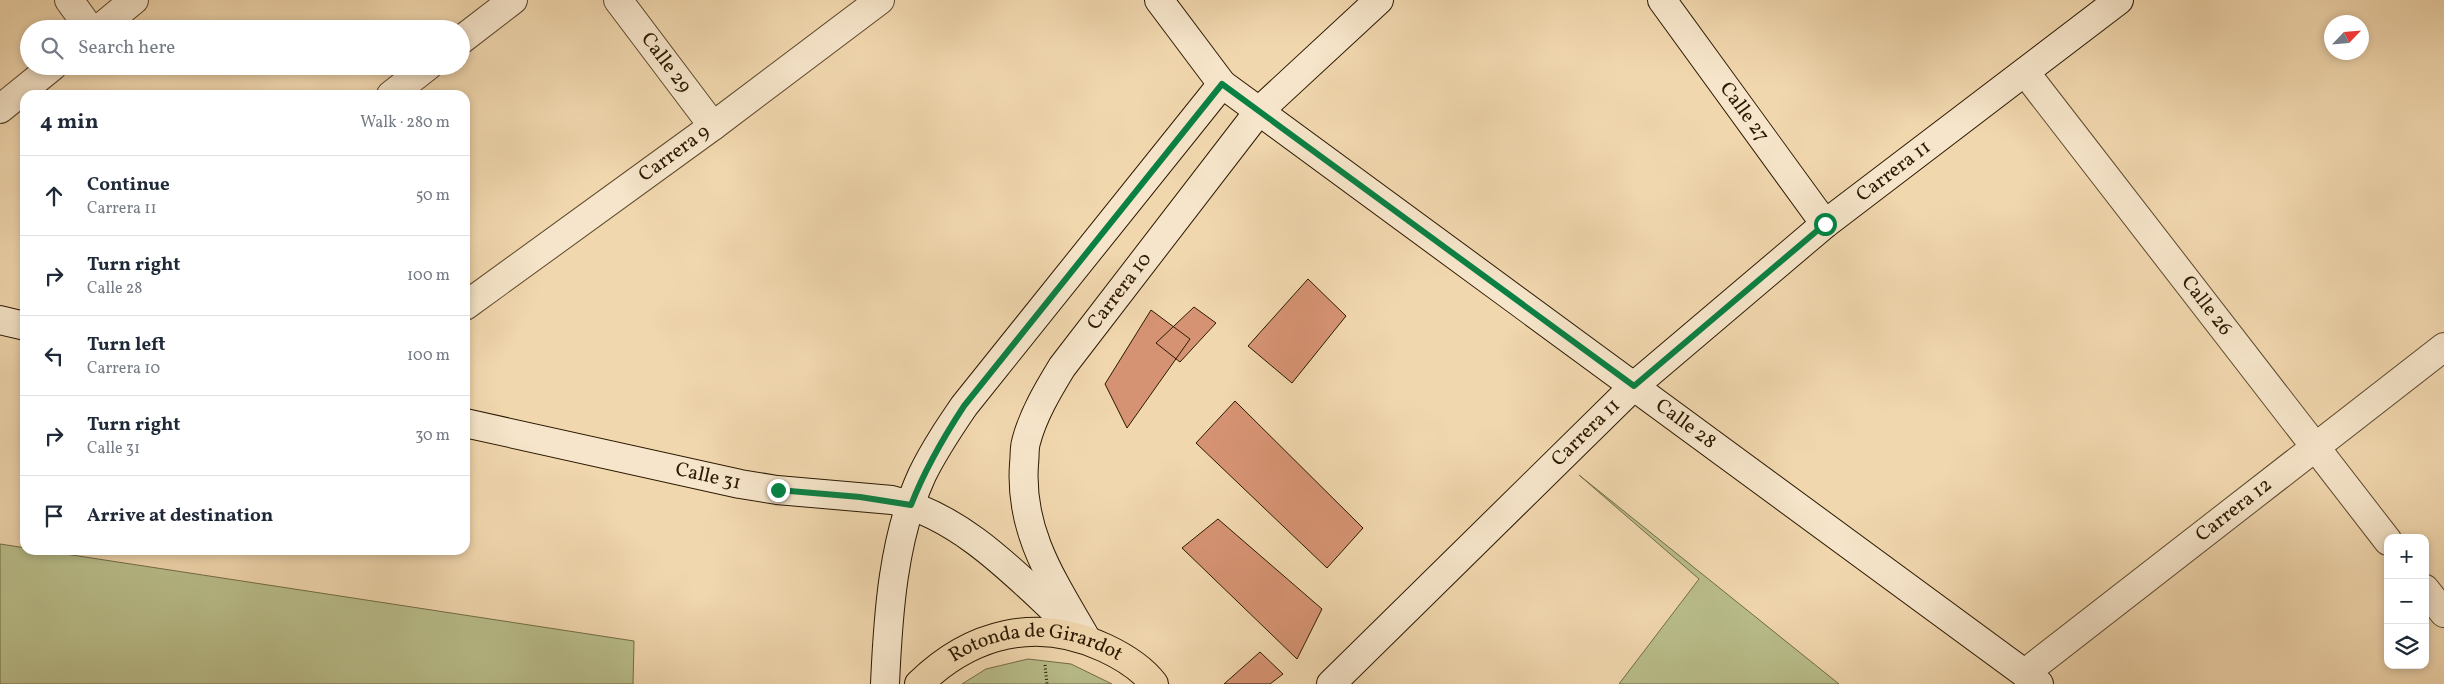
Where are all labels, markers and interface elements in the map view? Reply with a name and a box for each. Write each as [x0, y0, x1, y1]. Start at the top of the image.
north arrow [2324, 15, 2369, 60]
search box [20, 20, 470, 75]
street label: Calle 29 [633, 27, 698, 99]
icon: search [38, 34, 66, 62]
text: Search here [78, 35, 175, 61]
street label: Calle 27 [1712, 76, 1775, 148]
text: 4 min [40, 108, 99, 137]
text: Walk · 280 m [360, 112, 450, 134]
street label: Carrera 9 [633, 118, 716, 189]
street label: Carrera 11 [1851, 134, 1937, 209]
text: Continue [87, 172, 170, 198]
icon: ahead [40, 182, 68, 210]
text: 50 m [416, 185, 450, 207]
text: Carrera 11 [87, 198, 157, 220]
route start [1814, 213, 1837, 236]
street label: Carrera 10 [1081, 247, 1159, 336]
text: Turn right [87, 252, 180, 278]
icon: right [40, 262, 68, 290]
text: 100 m [407, 265, 450, 287]
street label: Calle 26 [2174, 270, 2238, 342]
text: Calle 28 [87, 278, 143, 300]
text: Turn left [87, 332, 166, 358]
icon: left [40, 342, 68, 370]
text: 100 m [407, 345, 450, 367]
text: Carrera 10 [87, 358, 160, 380]
street label: Carrera 11 [1545, 392, 1627, 474]
street label: Calle 28 [1649, 393, 1722, 456]
text: Turn right [87, 412, 180, 438]
icon: right [40, 422, 68, 450]
text: 30 m [415, 425, 450, 447]
text: Calle 31 [87, 438, 140, 460]
street label: Calle 31 [673, 456, 744, 498]
street label: Carrera 12 [2190, 472, 2278, 549]
route end [767, 479, 790, 502]
icon: arrive [40, 502, 68, 530]
text: Arrive at destination [87, 503, 273, 529]
map controls [2384, 534, 2429, 669]
button: + [2384, 534, 2429, 579]
button: − [2384, 579, 2429, 624]
text: Rotonda de Girardot [944, 618, 1128, 670]
button: layers [2384, 624, 2429, 669]
street label: Rotonda de Girardot [946, 650, 1126, 674]

